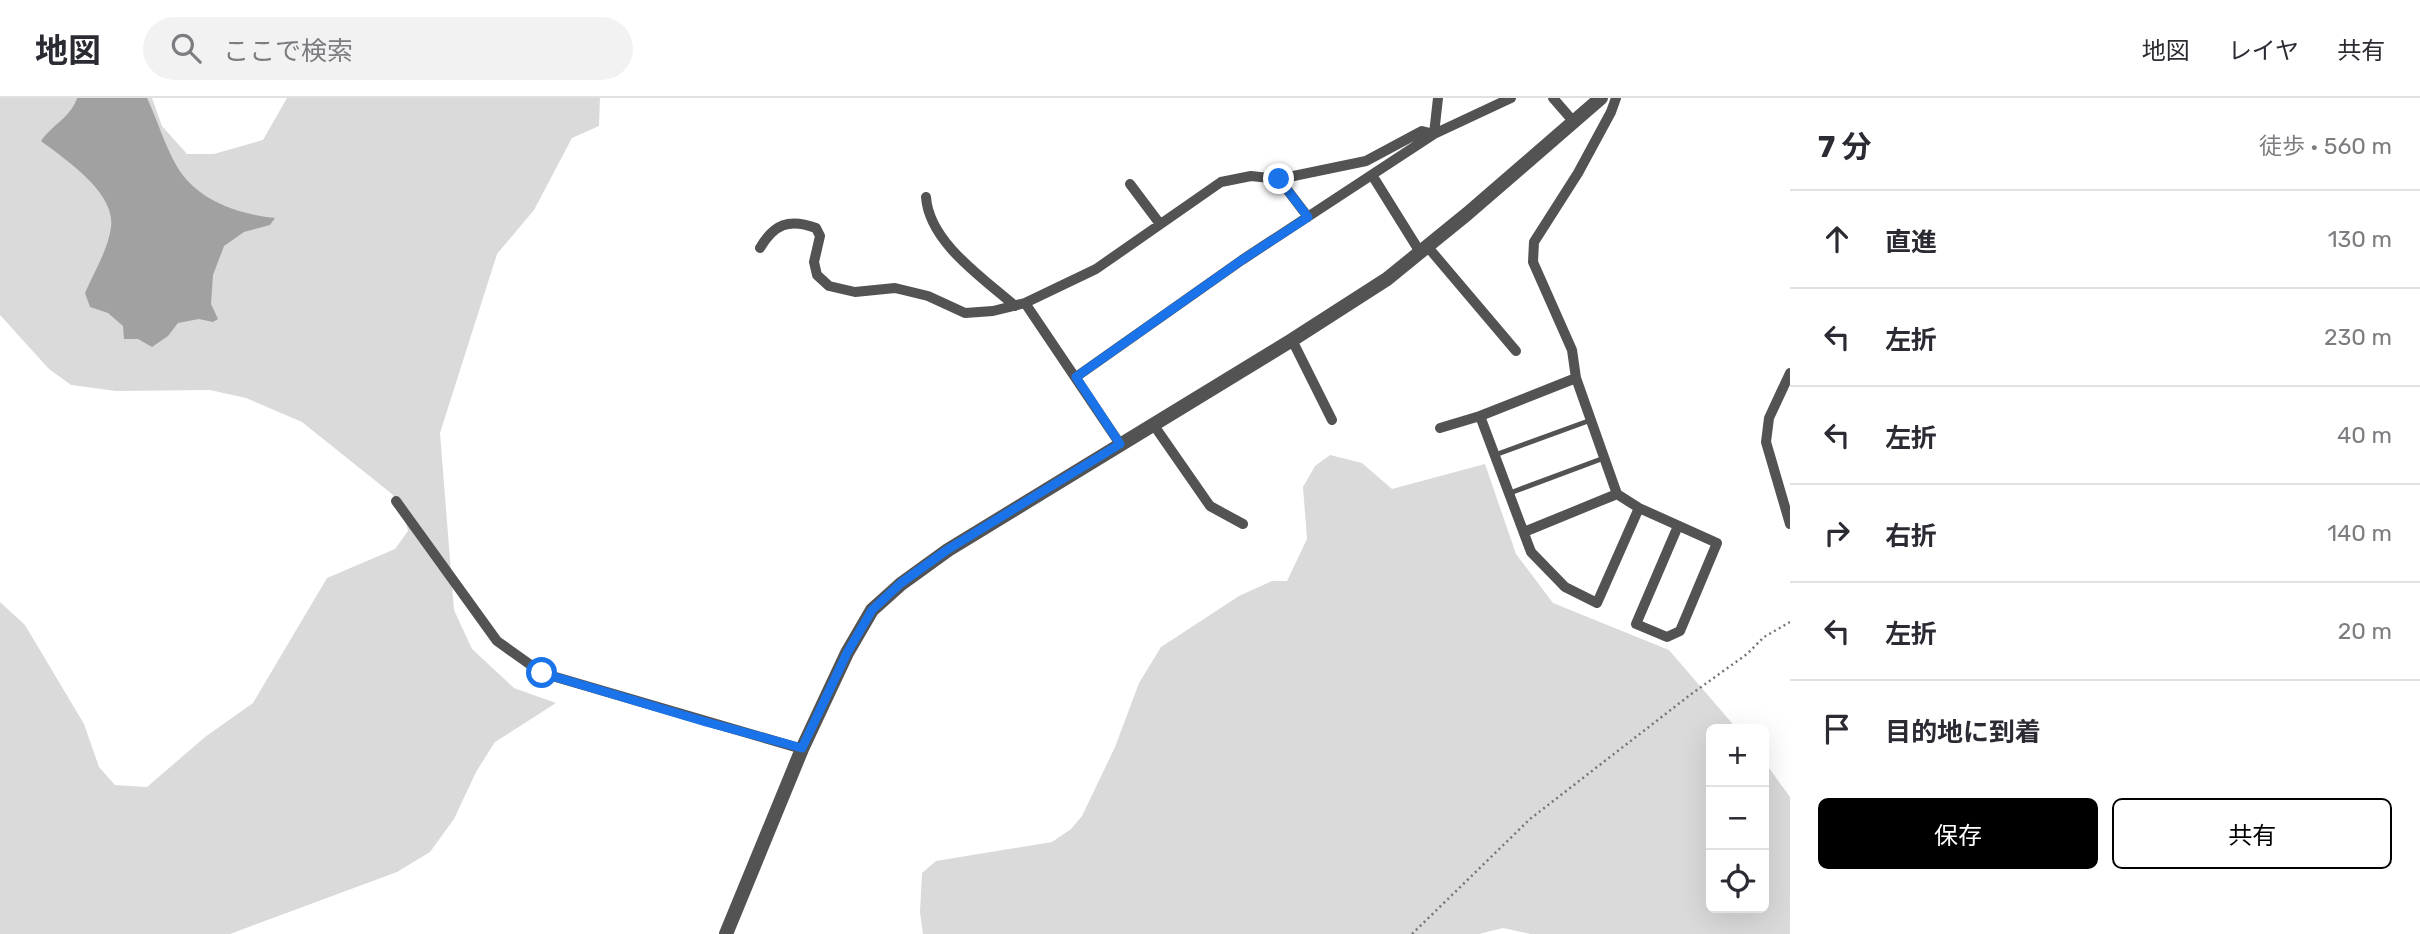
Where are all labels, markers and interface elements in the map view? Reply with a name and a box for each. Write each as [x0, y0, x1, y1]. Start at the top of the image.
search box [143, 17, 633, 80]
icon: search [167, 29, 205, 67]
text: 地図 [35, 31, 101, 70]
text: ここで検索 [223, 36, 353, 67]
text: 地図 [2142, 37, 2190, 65]
text: レイヤ [2228, 37, 2299, 65]
text: 共有 [2337, 37, 2385, 65]
text: 7 分 [1818, 129, 1872, 165]
text: 徒歩 · 560 m [2259, 132, 2392, 160]
route end [1263, 163, 1294, 194]
icon: ahead [1818, 220, 1856, 258]
text: 130 m [2328, 225, 2392, 253]
text: 直進 [1885, 227, 1937, 258]
icon: left [1818, 318, 1856, 356]
text: 230 m [2324, 323, 2392, 351]
text: 左折 [1885, 325, 1937, 356]
icon: left [1818, 416, 1856, 454]
text: 40 m [2337, 421, 2392, 449]
text: 左折 [1885, 423, 1937, 454]
icon: right [1818, 514, 1856, 552]
text: 140 m [2327, 519, 2392, 547]
text: 右折 [1885, 521, 1937, 552]
icon: left [1818, 612, 1856, 650]
text: 20 m [2338, 617, 2392, 645]
text: 左折 [1885, 619, 1937, 650]
route start [526, 657, 557, 688]
icon: arrive [1818, 710, 1856, 748]
text: 目的地に到着 [1885, 717, 2041, 748]
map controls [1706, 724, 1769, 913]
button: + [1706, 724, 1769, 787]
button: − [1706, 787, 1769, 850]
button: 保存 [1818, 798, 2098, 869]
button: 共有 [2112, 798, 2392, 869]
button: locate [1706, 850, 1769, 913]

